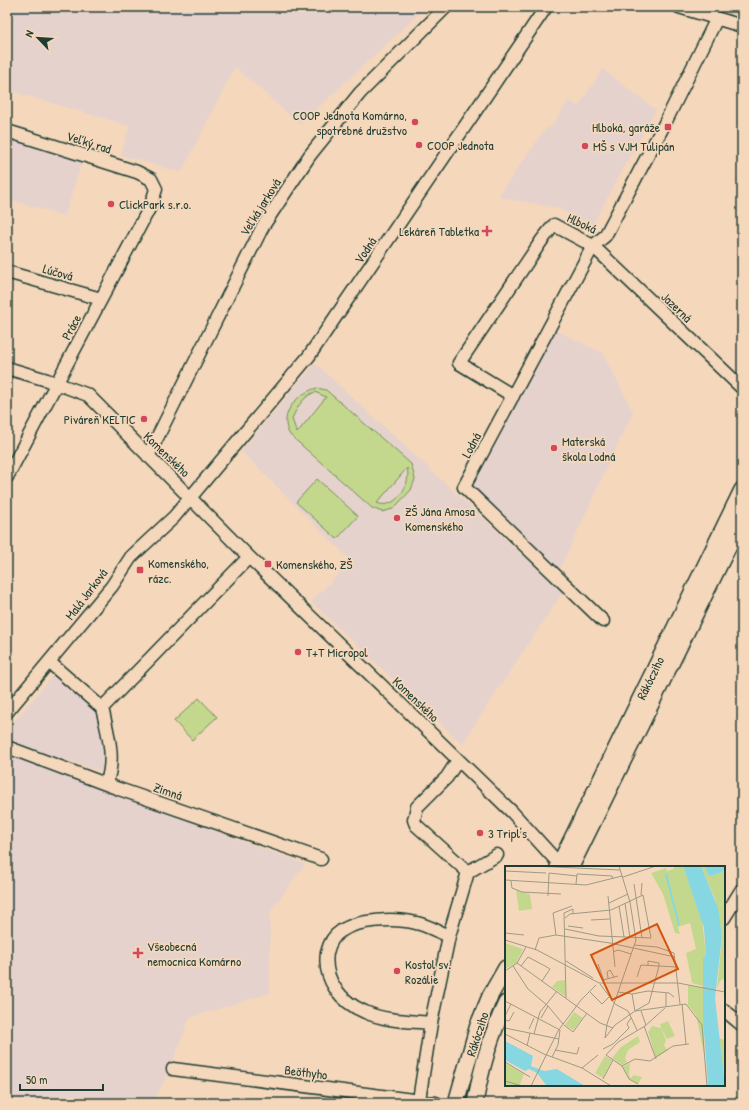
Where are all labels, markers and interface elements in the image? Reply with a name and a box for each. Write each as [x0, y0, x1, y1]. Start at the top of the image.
north arrow [18, 18, 58, 58]
text: N [21, 28, 37, 39]
place label: COOP Jednota Komárno, spotrebné družstvo [293, 106, 407, 139]
marker: COOP Jednota Komárno, spotrebné družstvo [410, 117, 420, 127]
place label: Hlboká, garáže [592, 118, 660, 136]
marker: Hlboká, garáže [663, 122, 673, 132]
street label: Veľký rad [64, 126, 114, 158]
place label: COOP Jednota [427, 136, 494, 154]
place label: MŠ s VJM Tulipán [593, 137, 675, 155]
marker: COOP Jednota [414, 140, 424, 150]
marker: MŠ s VJM Tulipán [580, 141, 590, 151]
street label: Veľká jarková [235, 175, 285, 239]
place label: ClickPark s.r.o. [119, 195, 191, 213]
marker: ClickPark s.r.o. [106, 199, 116, 209]
street label: Hlboká [564, 208, 600, 238]
place label: Lekáreň Tabletka [399, 222, 479, 240]
marker: Lekáreň Tabletka [482, 226, 492, 236]
street label: Vodná [350, 233, 380, 267]
street label: Lúčová [41, 259, 75, 285]
street label: Jazerná [658, 288, 696, 326]
street label: Práce [57, 311, 85, 343]
place label: Piváreň KELTIC [64, 410, 136, 428]
marker: Piváreň KELTIC [139, 414, 149, 424]
street label: Komenského [140, 427, 194, 481]
street label: Lodná [457, 429, 485, 461]
place label: Materská škola Lodná [562, 432, 615, 465]
marker: Materská škola Lodná [549, 443, 559, 453]
place label: ZŠ Jána Amosa Komenského [405, 502, 475, 535]
marker: ZŠ Jána Amosa Komenského [392, 513, 402, 523]
place label: Komenského, rázc. [148, 554, 209, 587]
place label: Komenského, ZŠ [276, 555, 352, 573]
marker: Komenského, ZŠ [263, 559, 273, 569]
street label: Malá Jarková [61, 565, 111, 623]
marker: Komenského, rázc. [135, 565, 145, 575]
place label: T+T Micropol [306, 643, 368, 661]
marker: T+T Micropol [293, 647, 303, 657]
street label: Rákócziho [632, 653, 668, 703]
street label: Komenského [389, 672, 443, 726]
street label: Zimná [151, 778, 185, 804]
place label: 3 Tripl's [488, 824, 527, 842]
marker: 3 Tripl's [475, 828, 485, 838]
inset map [505, 866, 725, 1086]
place label: Všeobecná nemocnica Komárno [147, 937, 241, 970]
marker: Všeobecná nemocnica Komárno [132, 947, 144, 959]
place label: Kostol sv. Rozálie [405, 955, 451, 988]
marker: Kostol sv. Rozálie [392, 966, 402, 976]
street label: Rákócziho [461, 1009, 493, 1059]
street label: Beöthyho [283, 1060, 329, 1084]
scale bar [20, 1066, 103, 1092]
text: 50 m [26, 1071, 47, 1088]

